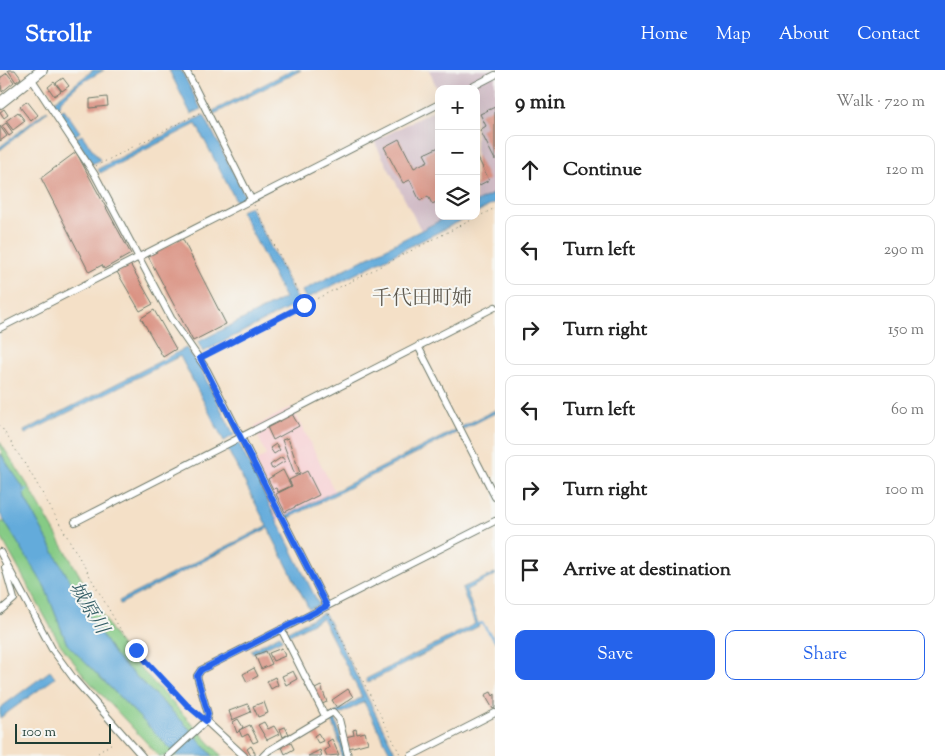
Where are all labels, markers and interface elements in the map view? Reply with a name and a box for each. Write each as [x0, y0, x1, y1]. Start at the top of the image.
text: Strollr [25, 18, 92, 52]
text: Home [641, 22, 688, 48]
text: Map [716, 22, 751, 48]
text: About [779, 22, 829, 48]
text: Contact [857, 22, 920, 48]
map controls [435, 85, 480, 220]
button: + [435, 85, 480, 130]
text: 9 min [515, 88, 565, 118]
text: Walk · 720 m [836, 91, 925, 114]
button: − [435, 130, 480, 175]
icon: ahead [516, 156, 544, 184]
text: Continue [563, 157, 642, 184]
text: 120 m [886, 159, 924, 182]
button: layers [435, 175, 480, 220]
icon: left [516, 236, 544, 264]
text: Turn left [563, 237, 635, 264]
text: 290 m [884, 239, 924, 262]
district label: 千代田町姉 [372, 285, 472, 314]
route start [293, 294, 316, 317]
icon: right [516, 316, 544, 344]
text: Turn right [563, 317, 647, 344]
text: 150 m [888, 319, 924, 342]
icon: left [516, 396, 544, 424]
text: Turn left [563, 397, 635, 424]
text: 60 m [891, 399, 924, 422]
icon: right [516, 476, 544, 504]
text: Turn right [563, 477, 647, 504]
text: 100 m [885, 479, 924, 502]
icon: arrive [516, 556, 544, 584]
text: Arrive at destination [563, 557, 731, 584]
water label: 城原川 [62, 577, 115, 641]
button: Save [515, 630, 715, 680]
button: Share [725, 630, 925, 680]
route end [125, 639, 148, 662]
scale bar [15, 721, 111, 744]
text: 100 m [22, 723, 56, 743]

